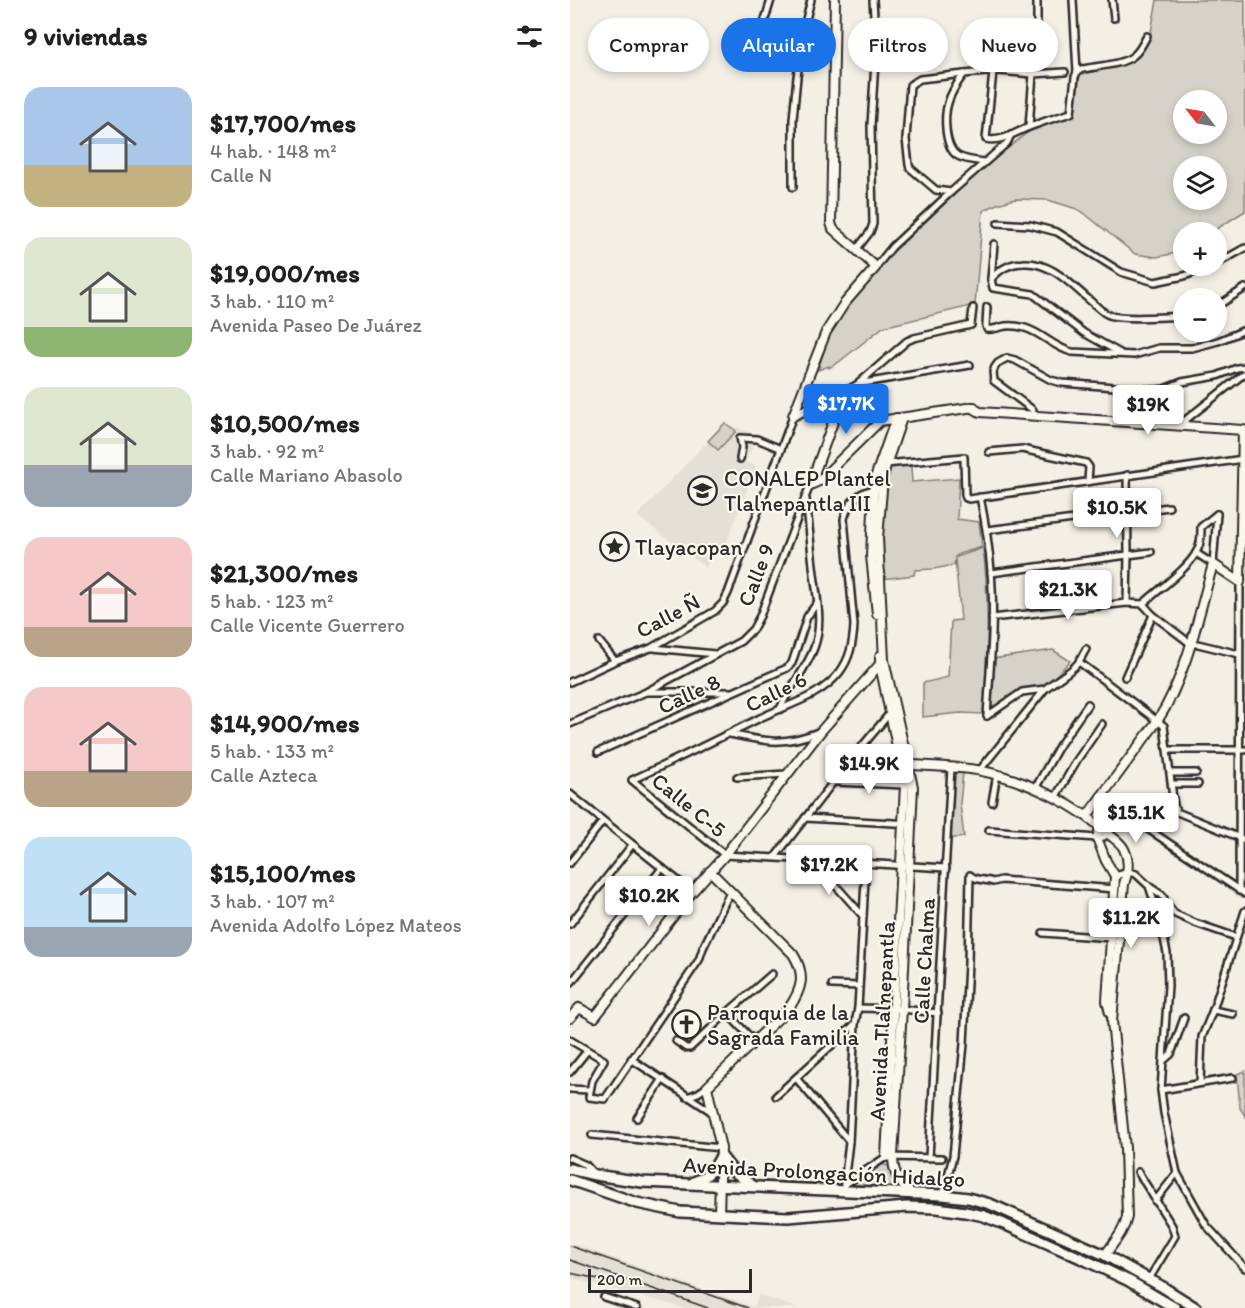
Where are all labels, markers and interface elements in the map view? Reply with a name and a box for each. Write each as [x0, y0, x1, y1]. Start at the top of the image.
chip: Comprar [588, 18, 709, 72]
chip: Alquilar [721, 18, 836, 72]
chip: Filtros [848, 18, 948, 72]
chip: Nuevo [960, 18, 1058, 72]
text: 9 viviendas [24, 20, 148, 52]
icon: filters [513, 20, 546, 53]
north arrow [1173, 90, 1227, 144]
map controls [1173, 90, 1227, 342]
text: $17,700/mes [210, 107, 356, 139]
icon: home [72, 111, 144, 183]
text: 4 hab. · 148 m² [210, 139, 337, 163]
button: layers [1173, 156, 1227, 210]
text: Calle N [210, 163, 272, 187]
button: + [1173, 222, 1227, 276]
text: $19,000/mes [210, 257, 360, 289]
icon: home [72, 261, 144, 333]
button: − [1173, 288, 1227, 342]
text: 3 hab. · 110 m² [210, 289, 334, 313]
text: Avenida Paseo De Juárez [210, 313, 422, 337]
pin: $17.7K [797, 384, 895, 435]
pin: $19K [1112, 385, 1184, 436]
text: $17.7K [818, 391, 874, 415]
text: $19K [1127, 392, 1169, 416]
text: $10,500/mes [210, 407, 360, 439]
icon: home [72, 411, 144, 483]
text: 3 hab. · 92 m² [210, 439, 324, 463]
text: Calle Mariano Abasolo [210, 463, 403, 487]
place label: CONALEP Plantel Tlalnepantla III [724, 465, 891, 517]
school or university icon: CONALEP Plantel Tlalnepantla III [687, 475, 719, 507]
pin: $10.5K [1068, 488, 1166, 539]
text: $10.5K [1087, 495, 1147, 519]
place icon: Tlayacopan [598, 531, 630, 563]
place label: Tlayacopan [635, 534, 743, 561]
street label: Calle 9 [732, 540, 780, 610]
text: $21,300/mes [210, 557, 358, 589]
icon: home [72, 561, 144, 633]
pin: $21.3K [1019, 570, 1117, 621]
text: $21.3K [1039, 577, 1097, 601]
street label: Calle Ñ [632, 588, 704, 644]
text: 5 hab. · 123 m² [210, 589, 334, 613]
text: Calle Vicente Guerrero [210, 613, 405, 637]
street label: Calle 6 [741, 666, 811, 718]
street label: Calle 8 [654, 668, 724, 720]
text: $14,900/mes [210, 707, 359, 739]
icon: home [72, 711, 144, 783]
text: 5 hab. · 133 m² [210, 739, 334, 763]
pin: $14.9K [820, 744, 918, 795]
text: $14.9K [839, 751, 899, 775]
text: Calle Azteca [210, 763, 317, 787]
street label: Calle C-5 [646, 767, 732, 843]
pin: $15.1K [1087, 793, 1185, 844]
text: $15.1K [1108, 800, 1164, 824]
pin: $17.2K [780, 845, 878, 896]
text: $17.2K [800, 852, 858, 876]
text: $15,100/mes [210, 857, 356, 889]
icon: home [72, 861, 144, 933]
pin: $10.2K [600, 876, 698, 927]
text: $10.2K [619, 883, 679, 907]
text: 3 hab. · 107 m² [210, 889, 335, 913]
street label: Calle Chalma [907, 897, 941, 1025]
pin: $11.2K [1082, 898, 1180, 949]
text: $11.2K [1103, 905, 1159, 929]
text: Avenida Adolfo López Mateos [210, 913, 462, 937]
street label: Avenida Tlalnepantla [863, 920, 901, 1122]
place label: Parroquia de la Sagrada Familia [707, 999, 860, 1051]
church icon: Parroquia de la Sagrada Familia [670, 1009, 702, 1041]
street label: Avenida Prolongación Hidalgo [682, 1151, 966, 1193]
scale bar [588, 1266, 752, 1294]
text: 200 m [597, 1270, 642, 1289]

